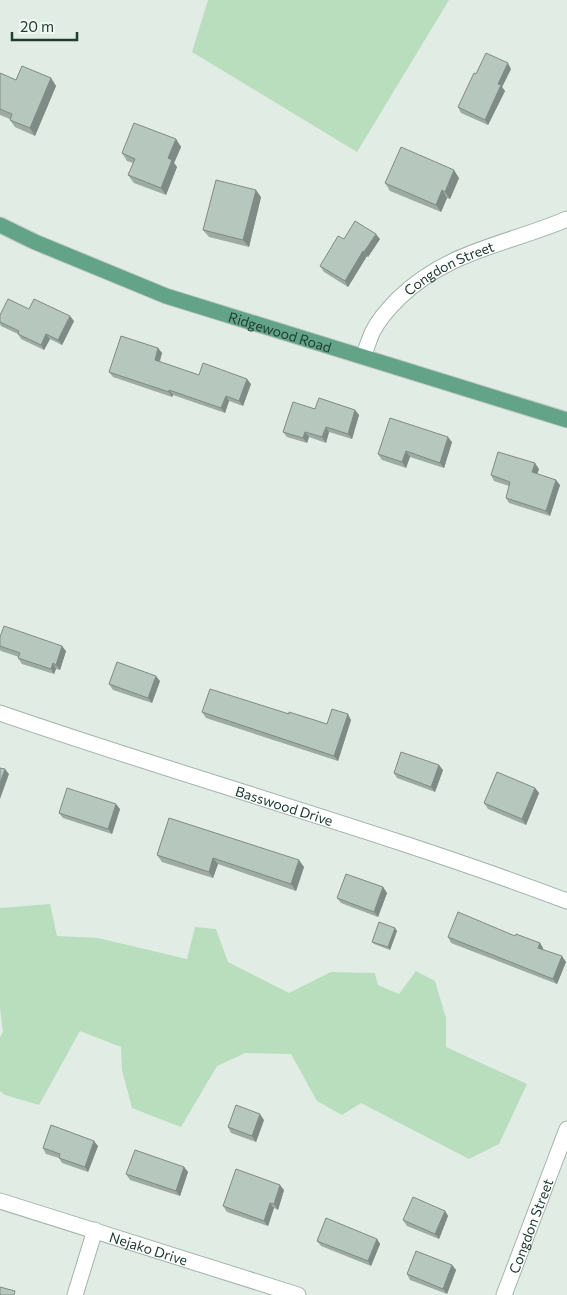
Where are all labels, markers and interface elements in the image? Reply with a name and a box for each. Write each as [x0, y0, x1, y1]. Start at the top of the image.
scale bar [12, 10, 78, 42]
text: 20 m [20, 17, 54, 35]
street label: Congdon Street [400, 237, 496, 299]
street label: Ridgewood Road [226, 307, 334, 355]
street label: Basswood Drive [234, 782, 335, 829]
street label: Congdon Street [505, 1176, 556, 1276]
street label: Nejako Drive [108, 1228, 190, 1268]

